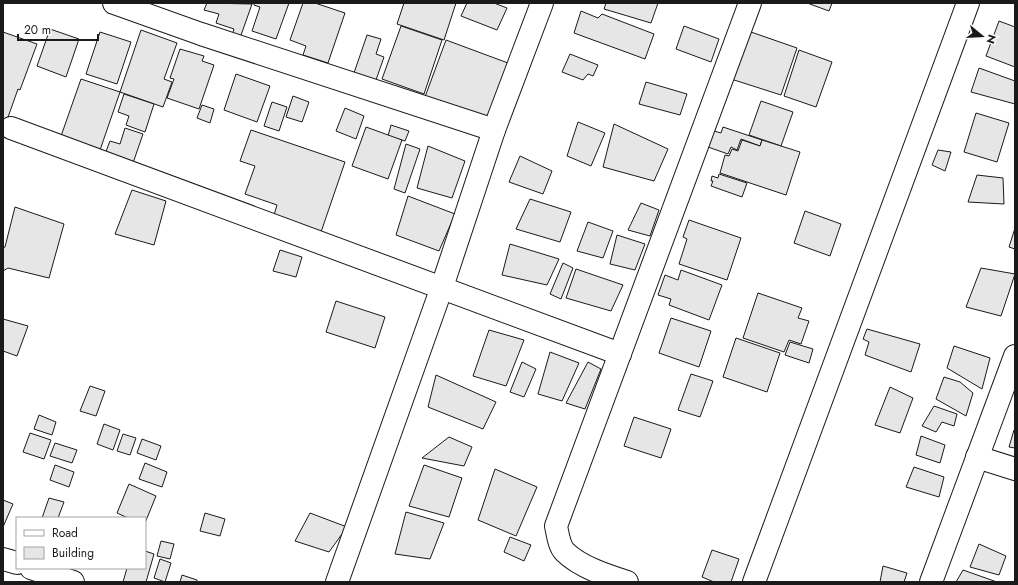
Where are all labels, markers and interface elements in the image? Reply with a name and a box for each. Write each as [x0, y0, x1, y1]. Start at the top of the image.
scale bar [18, 16, 98, 42]
north arrow [962, 16, 1002, 56]
text: 20 m [24, 21, 51, 39]
text: N [983, 32, 1000, 46]
legend [16, 517, 146, 569]
text: Road [52, 524, 78, 542]
text: Building [52, 544, 94, 562]

